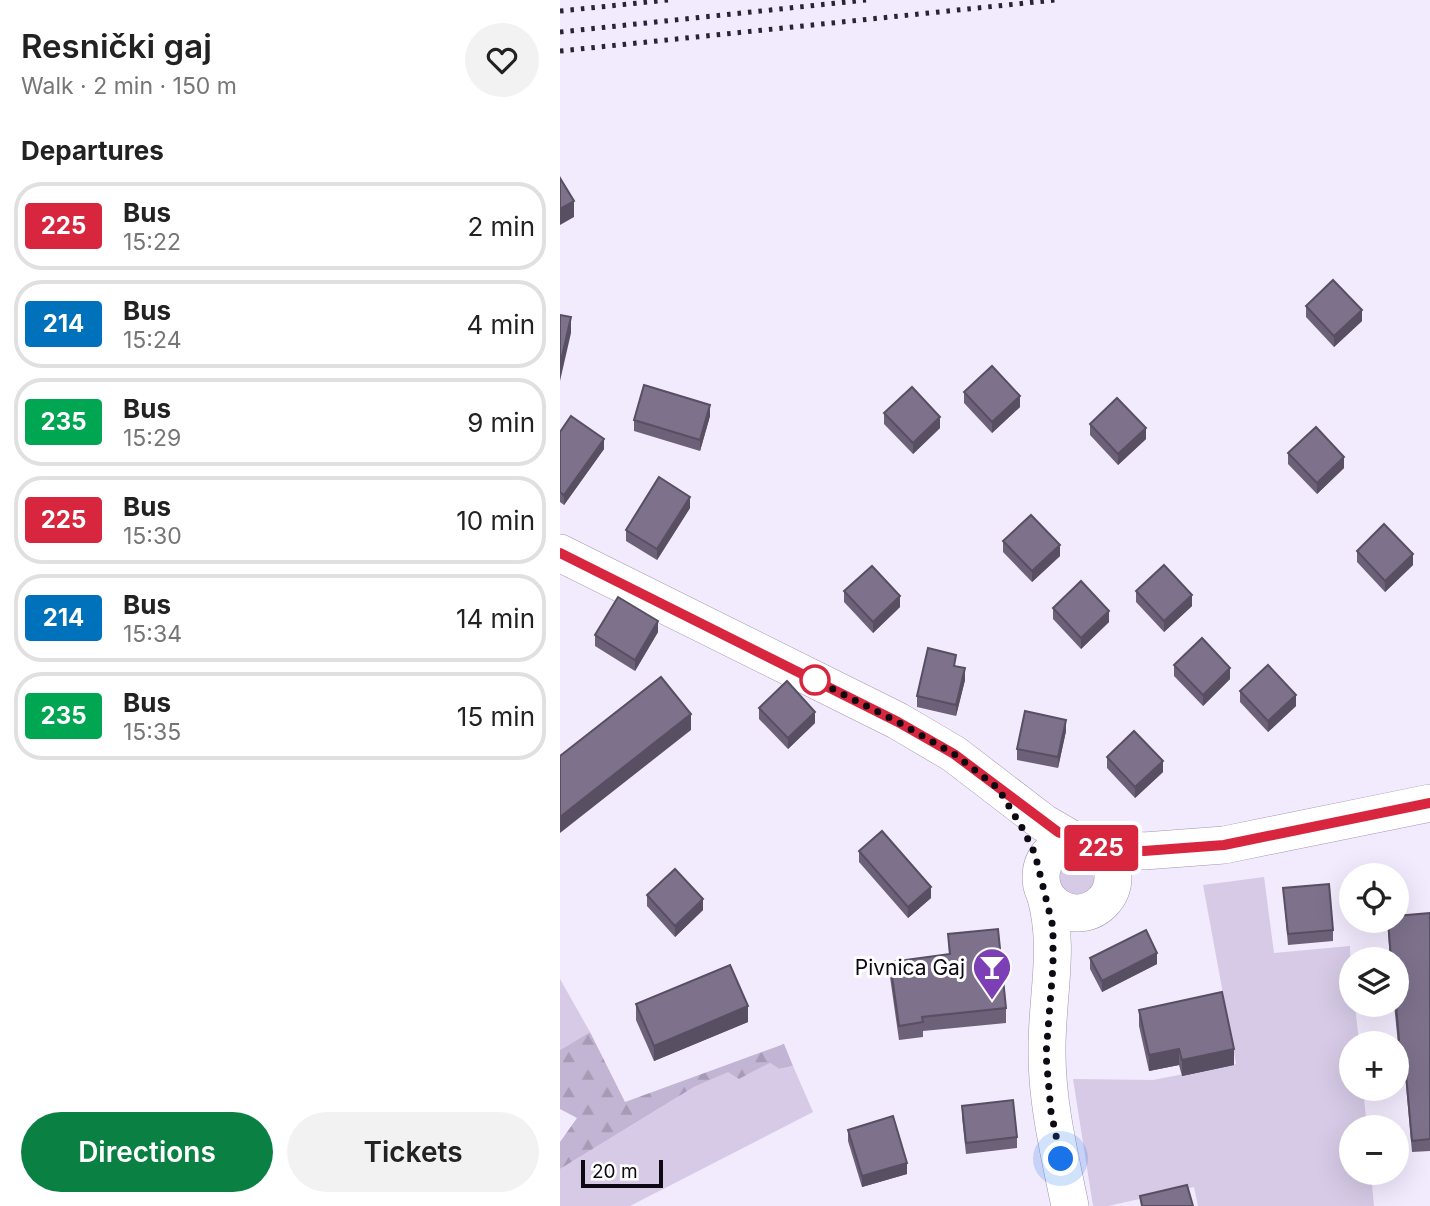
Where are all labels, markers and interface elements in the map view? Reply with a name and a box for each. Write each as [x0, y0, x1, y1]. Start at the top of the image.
button: heart [465, 23, 539, 97]
text: Resnički gaj [21, 26, 212, 66]
text: Walk · 2 min · 150 m [21, 72, 237, 100]
text: Departures [21, 135, 164, 166]
text: Bus [123, 197, 171, 228]
text: 225 [41, 211, 86, 240]
text: 2 min [467, 211, 535, 242]
text: 15:22 [123, 228, 181, 256]
text: Bus [123, 295, 171, 326]
text: 214 [43, 309, 84, 338]
text: 4 min [466, 309, 535, 340]
text: 15:24 [123, 326, 182, 354]
text: Bus [123, 393, 171, 424]
text: 235 [41, 407, 86, 436]
text: 9 min [467, 407, 535, 438]
text: 15:29 [123, 424, 181, 452]
text: Bus [123, 491, 171, 522]
text: 225 [41, 505, 86, 534]
text: 10 min [456, 505, 535, 536]
text: 15:30 [123, 522, 182, 550]
text: Bus [123, 589, 171, 620]
text: 214 [43, 603, 84, 632]
text: 14 min [456, 603, 535, 634]
text: 15:34 [123, 620, 182, 648]
unlabelled marker [800, 665, 830, 695]
text: Bus [123, 687, 171, 718]
text: 235 [41, 701, 86, 730]
text: 15 min [457, 701, 535, 732]
text: 15:35 [123, 718, 181, 746]
line badge: 225 [1061, 825, 1141, 871]
text: 225 [1078, 833, 1124, 862]
map controls [1339, 863, 1409, 1185]
button: locate [1339, 863, 1409, 933]
bar icon: Pivnica Gaj [971, 946, 1013, 1001]
button: layers [1339, 947, 1409, 1017]
place label: Pivnica Gaj [855, 955, 965, 980]
button: + [1339, 1031, 1409, 1101]
button: Directions [21, 1112, 273, 1192]
button: Tickets [287, 1112, 539, 1192]
button: − [1339, 1115, 1409, 1185]
your location [1043, 1141, 1078, 1176]
scale bar [581, 1157, 663, 1189]
text: 20 m [592, 1160, 638, 1183]

